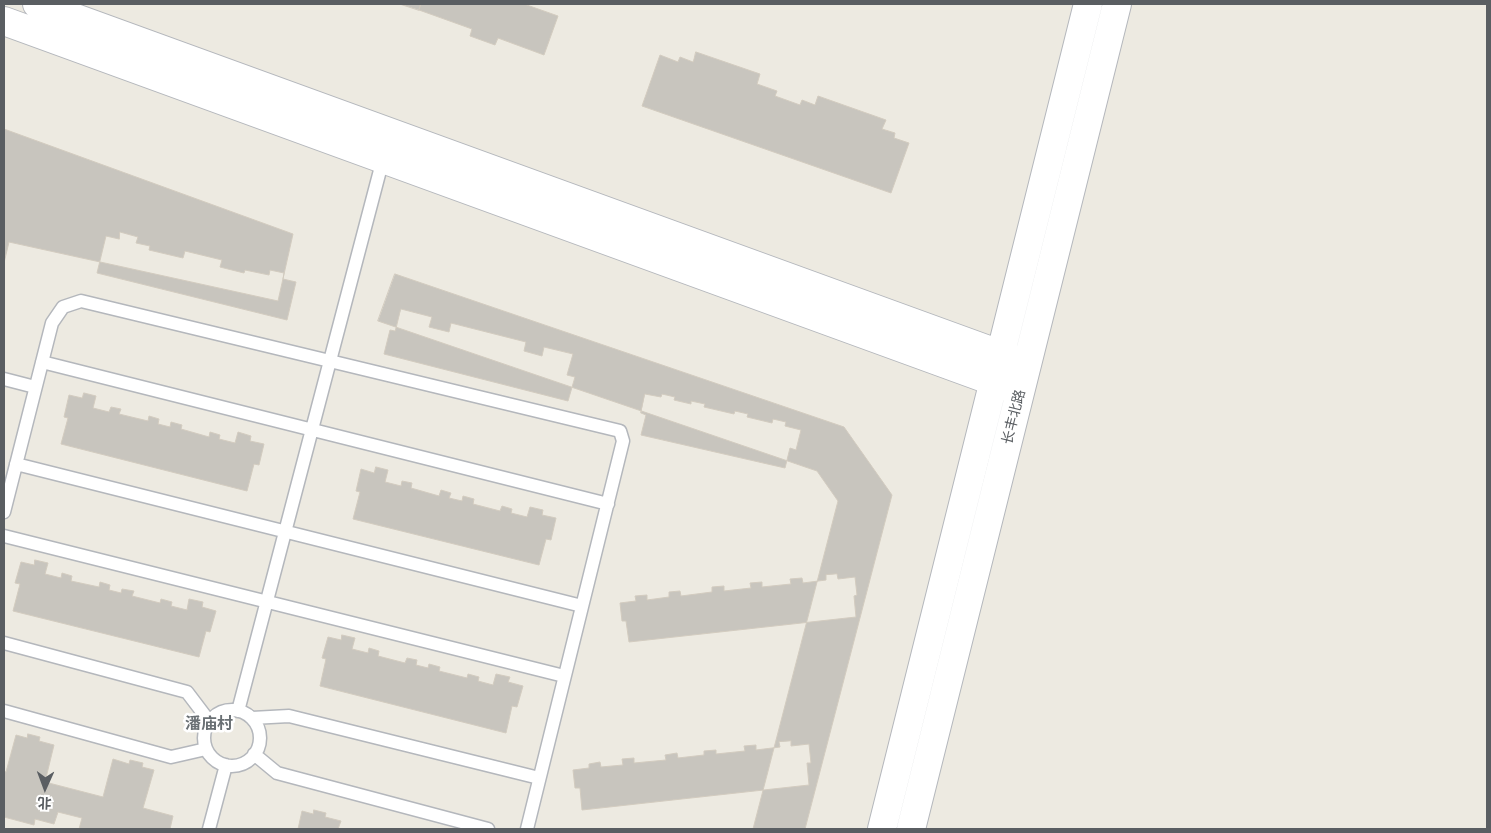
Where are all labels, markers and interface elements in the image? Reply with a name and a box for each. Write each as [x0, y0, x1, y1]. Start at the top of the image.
street label: 长丰北路 [999, 388, 1029, 446]
district label: 潘庙村 [185, 714, 233, 734]
north arrow [20, 763, 70, 813]
text: 北 [37, 794, 52, 812]

